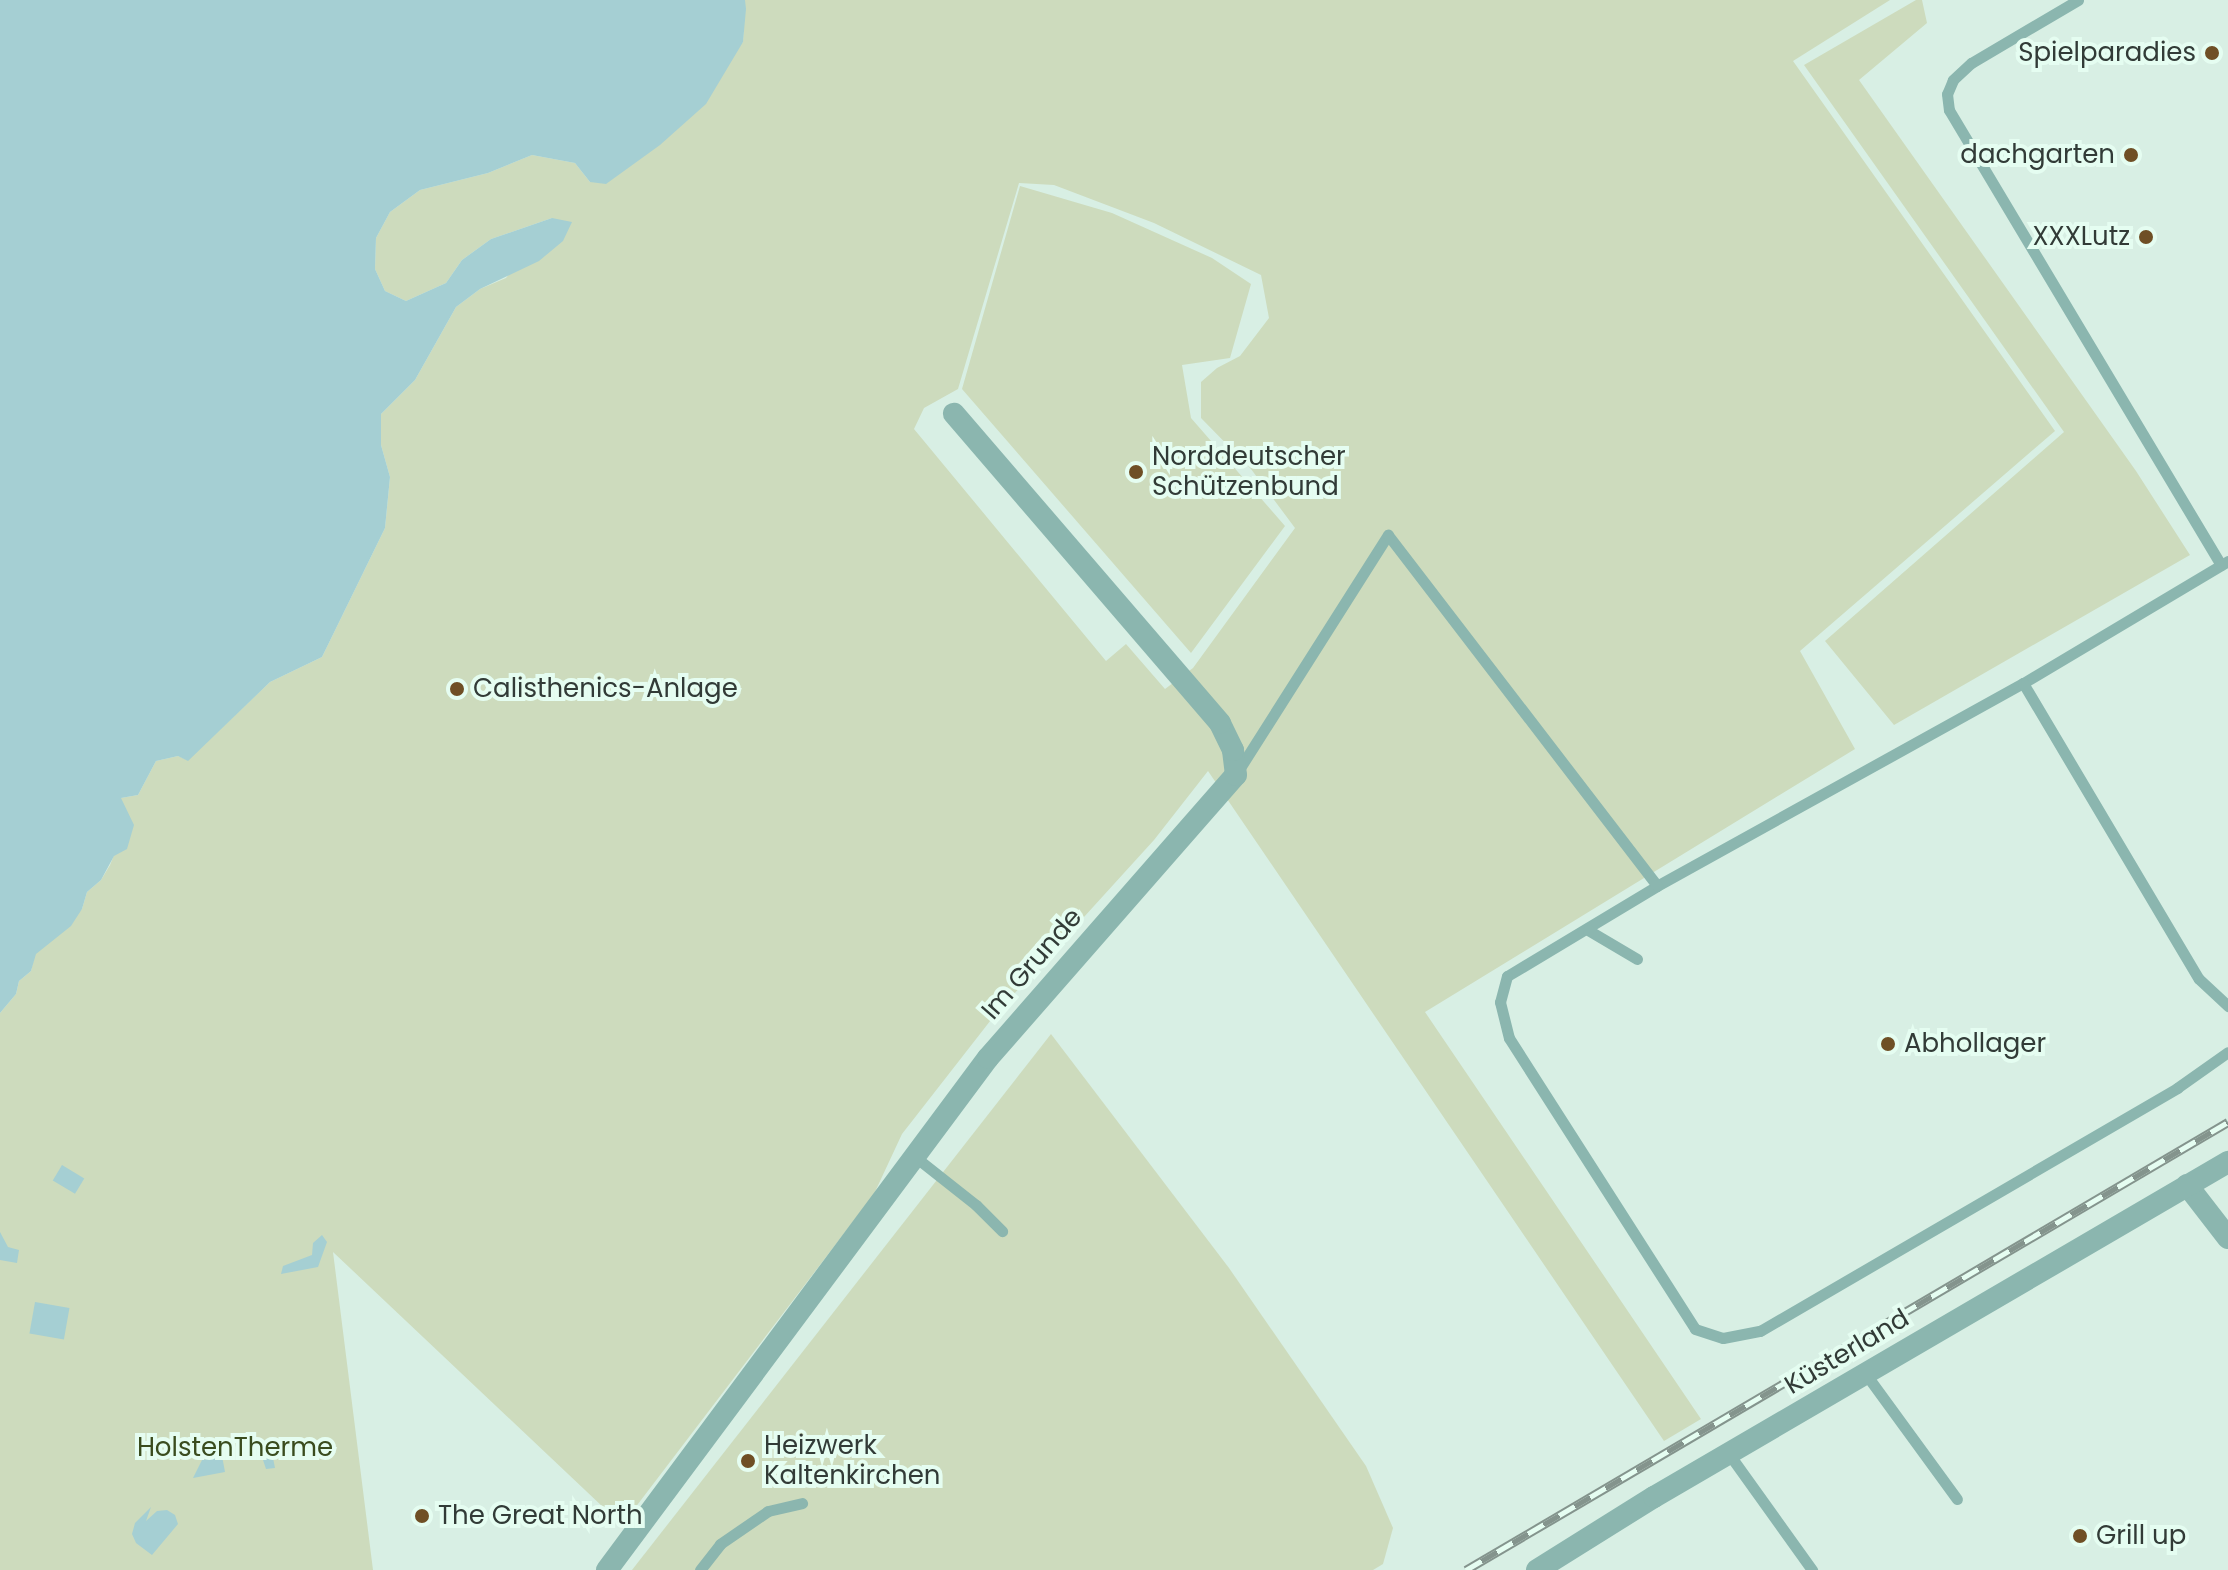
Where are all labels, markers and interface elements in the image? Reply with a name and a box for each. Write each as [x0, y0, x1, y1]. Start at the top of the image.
place label: Spielparadies [2018, 37, 2196, 69]
marker: Spielparadies [2203, 44, 2221, 62]
place label: dachgarten [1960, 139, 2115, 171]
marker: dachgarten [2122, 146, 2140, 164]
place label: XXXLutz [2032, 221, 2130, 253]
marker: XXXLutz [2137, 228, 2155, 246]
place label: Norddeutscher Schützenbund [1152, 441, 1346, 502]
marker: Norddeutscher Schützenbund [1127, 463, 1145, 481]
place label: Calisthenics-Anlage [473, 673, 738, 705]
marker: Calisthenics-Anlage [448, 680, 466, 698]
street label: Im Grunde [975, 902, 1089, 1026]
place label: Abhollager [1904, 1028, 2046, 1060]
marker: Abhollager [1879, 1035, 1897, 1053]
street label: Küsterland [1779, 1303, 1915, 1401]
place label: Heizwerk Kaltenkirchen [764, 1430, 940, 1492]
park label: HolstenTherme [137, 1432, 333, 1464]
marker: Heizwerk Kaltenkirchen [739, 1452, 757, 1470]
place label: The Great North [438, 1500, 643, 1532]
marker: The Great North [413, 1507, 431, 1525]
place label: Grill up [2096, 1520, 2186, 1552]
marker: Grill up [2071, 1527, 2089, 1545]

